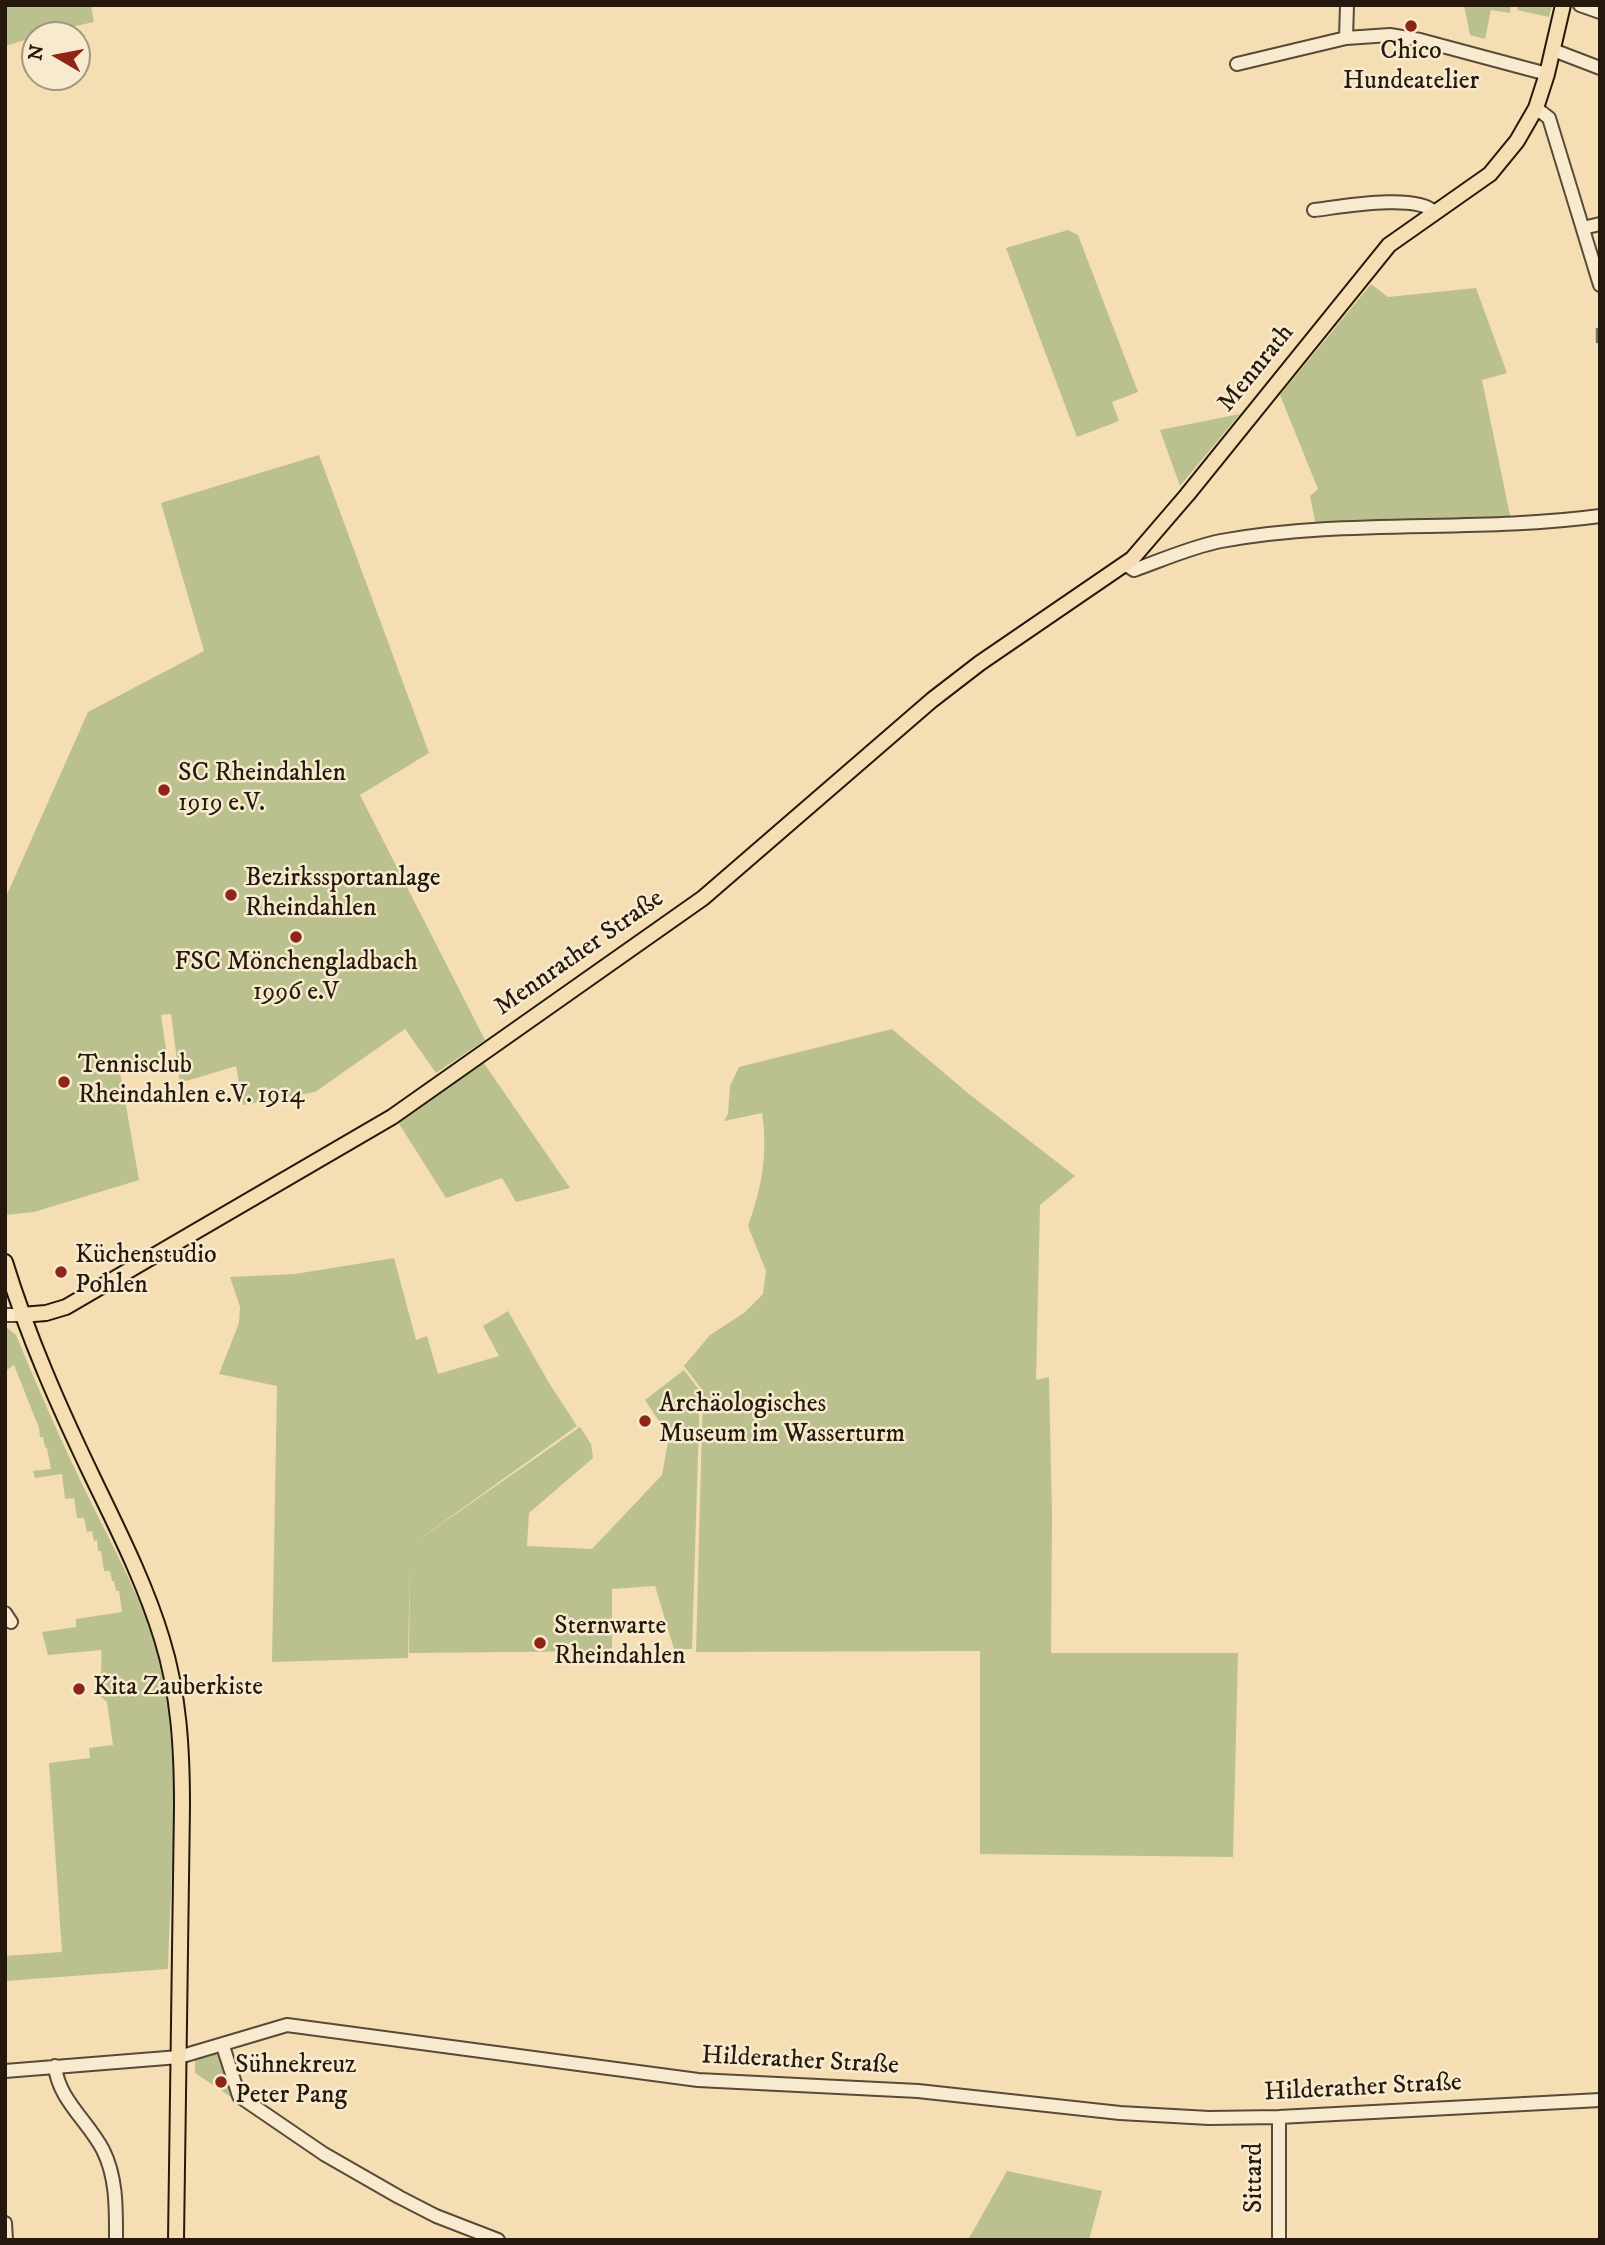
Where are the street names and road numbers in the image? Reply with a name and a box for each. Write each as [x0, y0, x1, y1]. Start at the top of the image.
street label: Mennrath [1212, 319, 1302, 419]
street label: Mennrather Straße [490, 884, 670, 1024]
street label: Hilderather Straße [700, 2041, 900, 2083]
street label: Hilderather Straße [1263, 2068, 1463, 2110]
street label: Sittard [1240, 2143, 1272, 2213]

